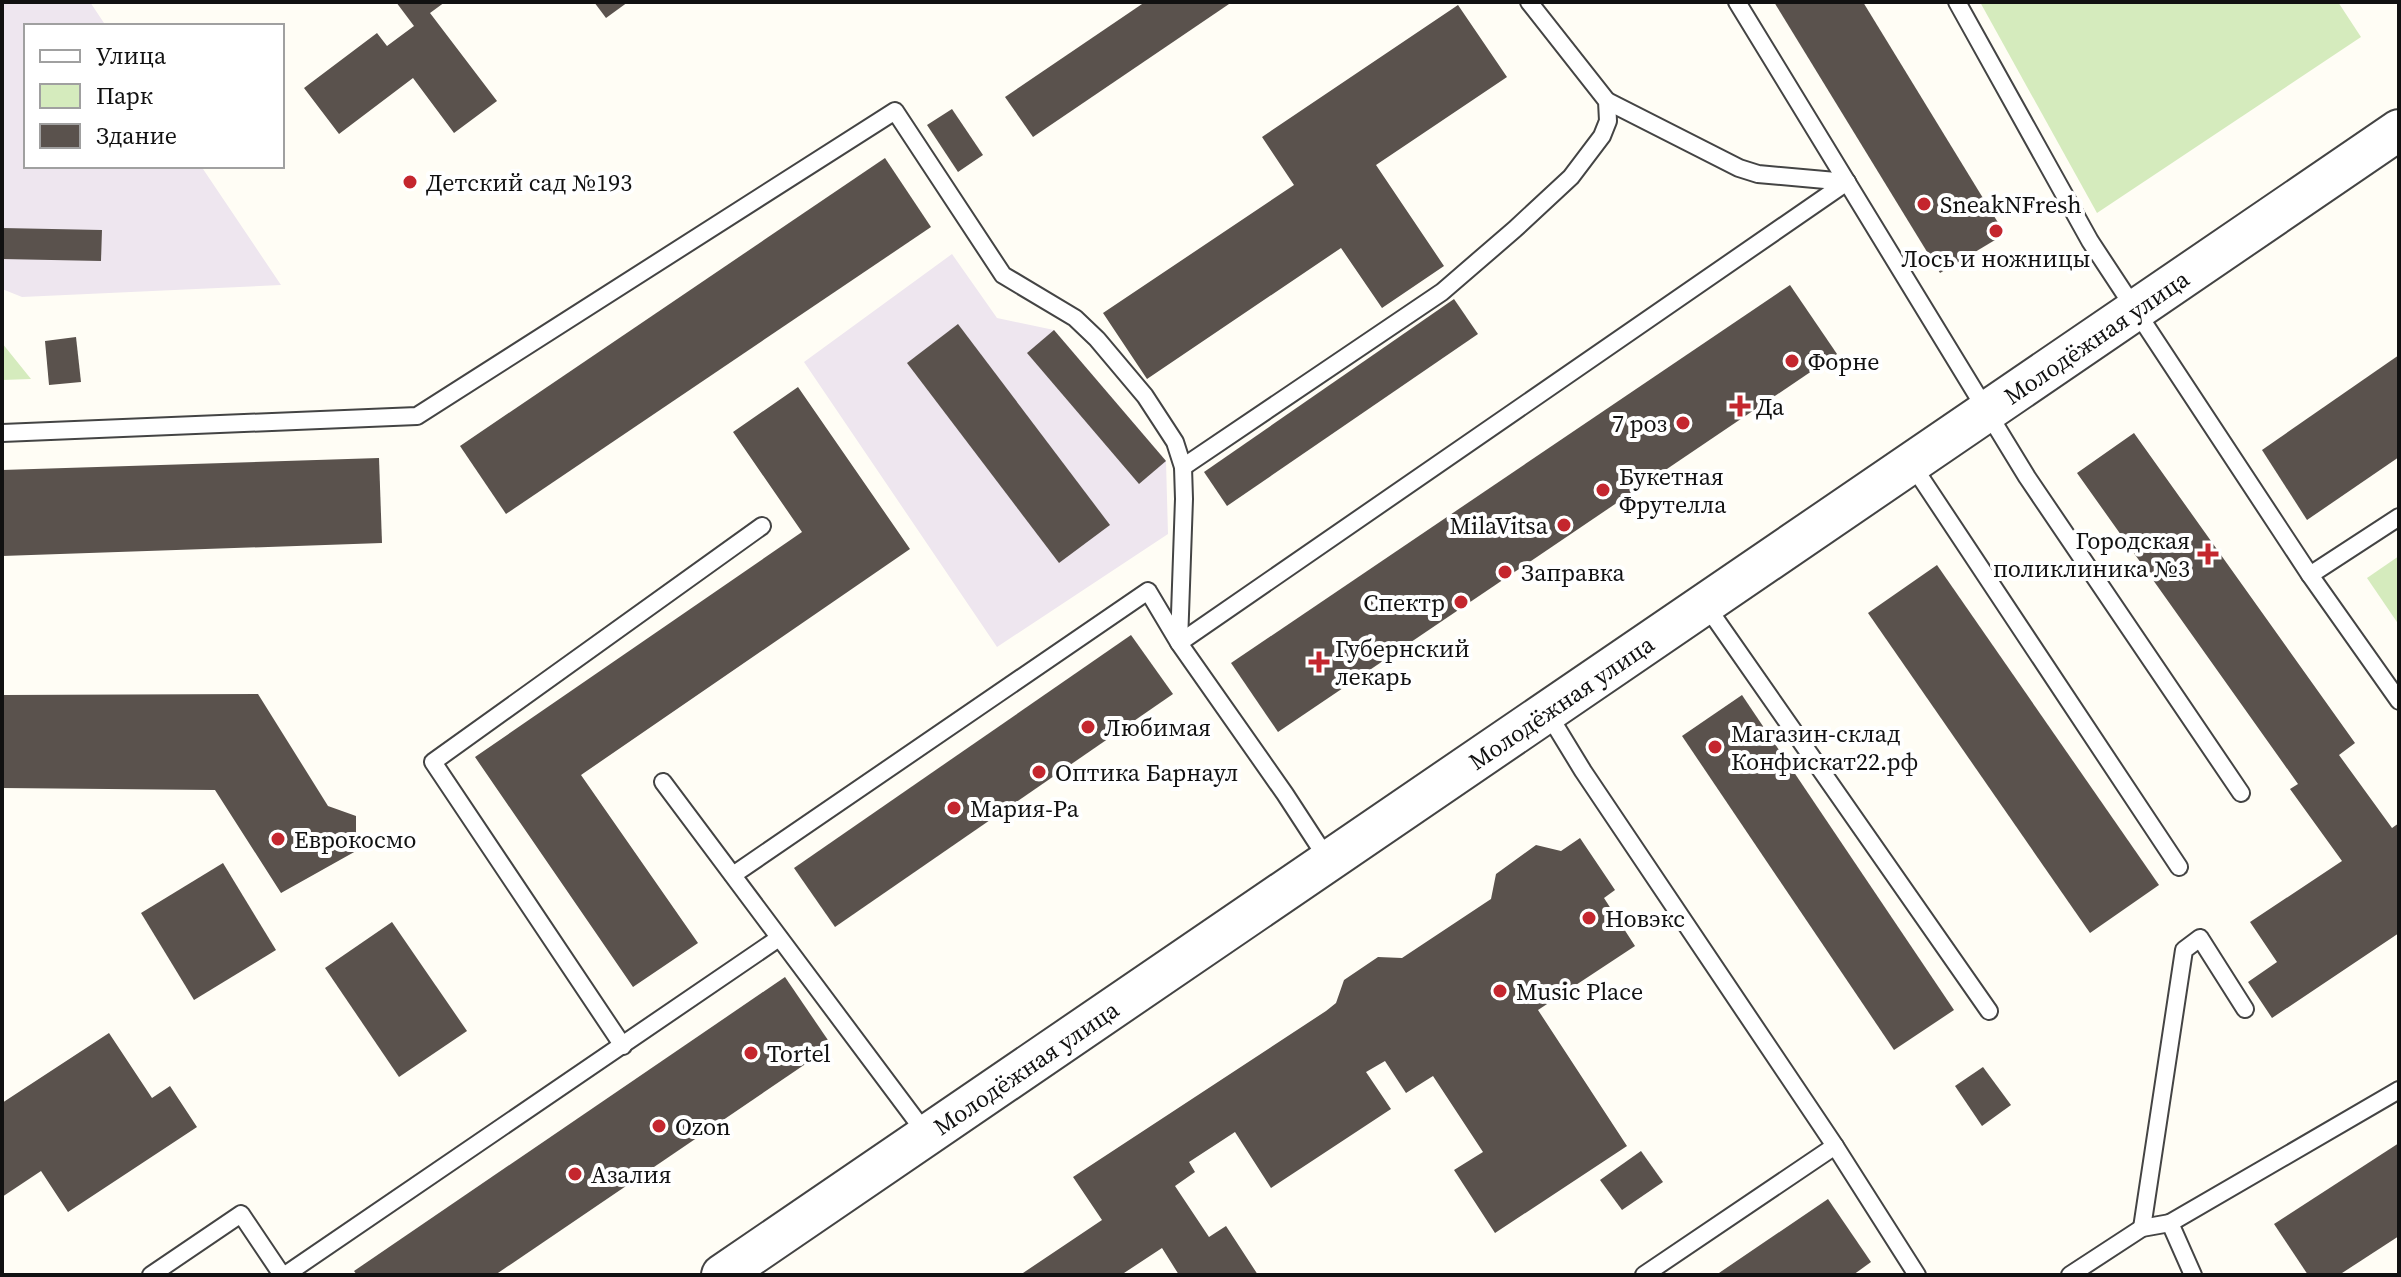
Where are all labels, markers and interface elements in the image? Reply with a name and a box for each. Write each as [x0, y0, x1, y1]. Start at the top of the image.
legend [24, 24, 284, 168]
text: Улица [96, 39, 167, 72]
text: Парк [96, 79, 153, 112]
text: Здание [96, 119, 177, 152]
place label: Детский сад №193 [426, 166, 632, 199]
marker: Детский сад №193 [401, 173, 419, 191]
place label: SneakNFresh [1940, 188, 2082, 221]
marker: SneakNFresh [1915, 195, 1933, 213]
marker: Лось и ножницы [1987, 222, 2005, 240]
place label: Лось и ножницы [1901, 242, 2091, 275]
street label: Молодёжная улица [1997, 261, 2196, 412]
place label: Форне [1808, 345, 1879, 378]
marker: Форне [1783, 352, 1801, 370]
place label: Да [1756, 390, 1785, 423]
marker: Да [1731, 397, 1749, 415]
place label: 7 роз [1612, 407, 1667, 440]
marker: 7 роз [1674, 414, 1692, 432]
place label: Букетная Фрутелла [1619, 460, 1727, 521]
marker: Букетная Фрутелла [1594, 481, 1612, 499]
place label: MilaVitsa [1449, 509, 1549, 542]
marker: MilaVitsa [1555, 516, 1573, 534]
place label: Городская поликлиника №3 [1993, 524, 2190, 585]
marker: Городская поликлиника №3 [2197, 543, 2219, 565]
place label: Заправка [1521, 556, 1626, 589]
marker: Заправка [1496, 563, 1514, 581]
place label: Спектр [1363, 586, 1445, 619]
marker: Спектр [1452, 593, 1470, 611]
street label: Молодёжная улица [1462, 627, 1661, 777]
place label: Губернский лекарь [1335, 632, 1470, 693]
marker: Губернский лекарь [1310, 653, 1328, 671]
place label: Любимая [1104, 711, 1211, 744]
place label: Магазин-склад Конфискат22.рф [1731, 717, 1918, 778]
marker: Любимая [1079, 718, 1097, 736]
marker: Магазин-склад Конфискат22.рф [1706, 738, 1724, 756]
place label: Оптика Барнаул [1055, 756, 1238, 789]
marker: Оптика Барнаул [1030, 763, 1048, 781]
place label: Мария-Ра [970, 792, 1080, 825]
marker: Мария-Ра [945, 799, 963, 817]
place label: Еврокосмо [294, 823, 416, 856]
marker: Еврокосмо [269, 830, 287, 848]
place label: Новэкс [1605, 902, 1685, 935]
marker: Новэкс [1580, 909, 1598, 927]
place label: Music Place [1516, 975, 1643, 1008]
marker: Music Place [1491, 982, 1509, 1000]
street label: Молодёжная улица [927, 992, 1126, 1142]
place label: Tortel [767, 1037, 831, 1070]
marker: Tortel [742, 1044, 760, 1062]
place label: Ozon [675, 1110, 731, 1143]
marker: Ozon [650, 1117, 668, 1135]
place label: Азалия [591, 1158, 672, 1191]
marker: Азалия [566, 1165, 584, 1183]

